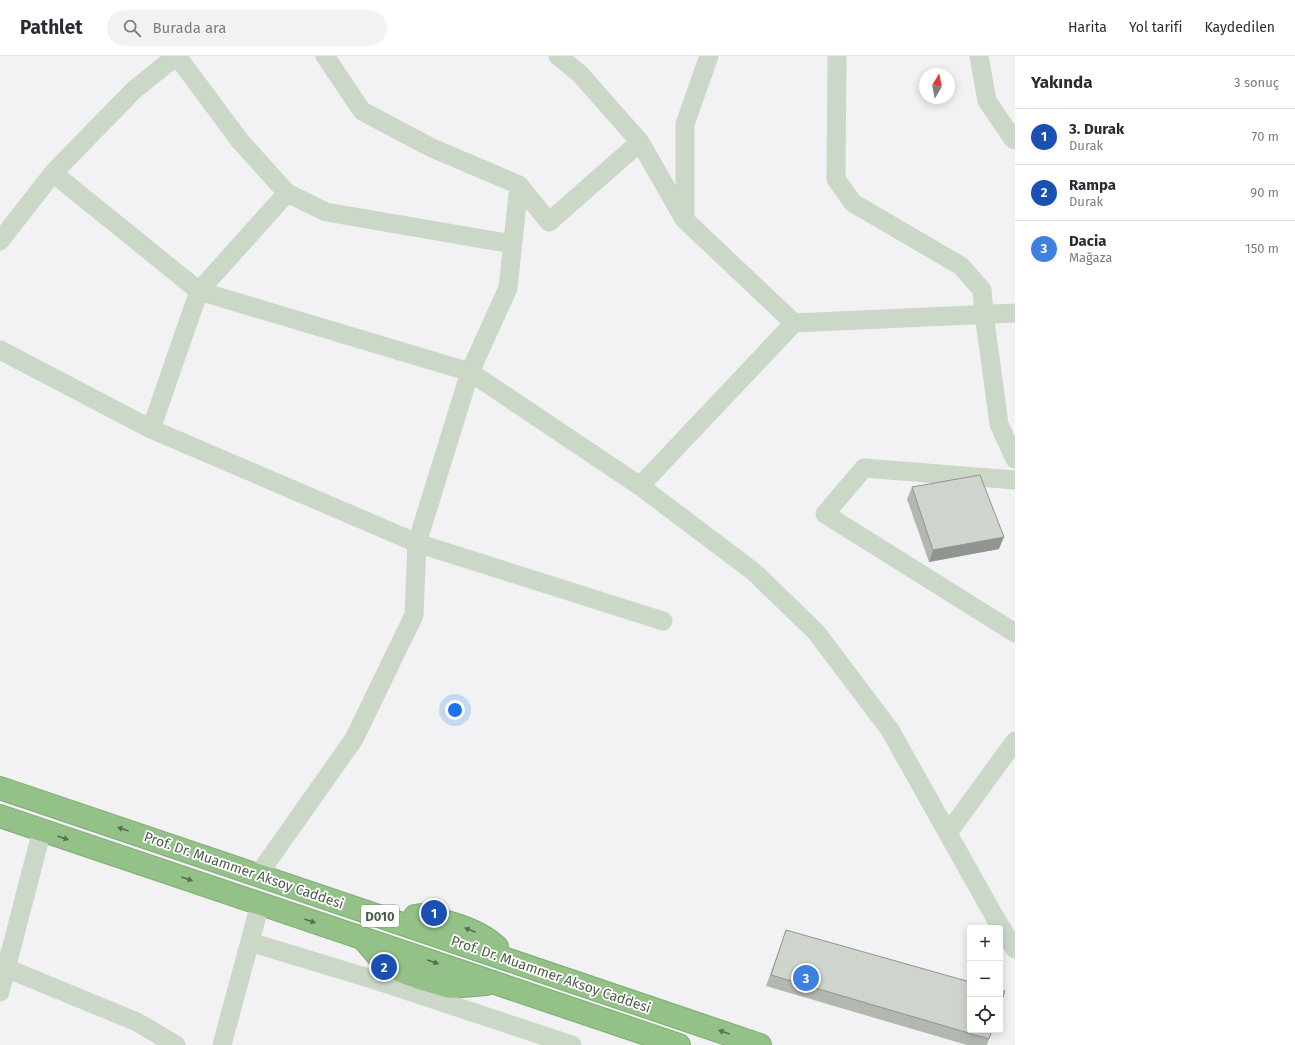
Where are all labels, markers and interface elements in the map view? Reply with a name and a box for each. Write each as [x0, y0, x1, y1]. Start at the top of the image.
search box [107, 10, 387, 46]
text: Pathlet [20, 16, 83, 39]
icon: search [121, 17, 143, 39]
text: Burada ara [153, 19, 226, 37]
text: Harita [1068, 19, 1107, 36]
text: Yol tarifi [1129, 19, 1182, 36]
text: Kaydedilen [1204, 19, 1275, 36]
north arrow [919, 68, 955, 104]
text: Yakında [1031, 72, 1092, 93]
text: 3 sonuç [1234, 75, 1279, 90]
text: 3. Durak [1069, 120, 1124, 138]
text: 1 [1041, 129, 1047, 144]
text: 70 m [1252, 129, 1279, 144]
text: Durak [1069, 138, 1103, 153]
text: Rampa [1069, 176, 1116, 194]
text: 2 [1041, 185, 1047, 200]
text: 90 m [1250, 185, 1279, 200]
text: Durak [1069, 194, 1103, 209]
text: Dacia [1069, 232, 1106, 250]
text: 3 [1041, 241, 1047, 256]
text: 150 m [1245, 241, 1279, 256]
text: Mağaza [1069, 250, 1112, 265]
your location [445, 700, 465, 720]
one-way arrow [117, 826, 129, 832]
street label: Prof. Dr. Muammer Aksoy Caddesi [142, 828, 346, 913]
one-way arrow [58, 835, 70, 841]
one-way arrow [181, 877, 193, 883]
pin: 1 [421, 898, 447, 928]
road number: D010 [361, 905, 399, 927]
one-way arrow [304, 918, 316, 924]
map controls [967, 925, 1003, 1033]
button: + [967, 925, 1003, 961]
one-way arrow [464, 927, 476, 934]
street label: Prof. Dr. Muammer Aksoy Caddesi [449, 932, 653, 1017]
pin: 2 [371, 952, 397, 982]
one-way arrow [427, 960, 439, 966]
button: − [967, 961, 1003, 997]
pin: 3 [793, 963, 819, 993]
button: locate [967, 997, 1003, 1033]
one-way arrow [717, 1029, 729, 1035]

